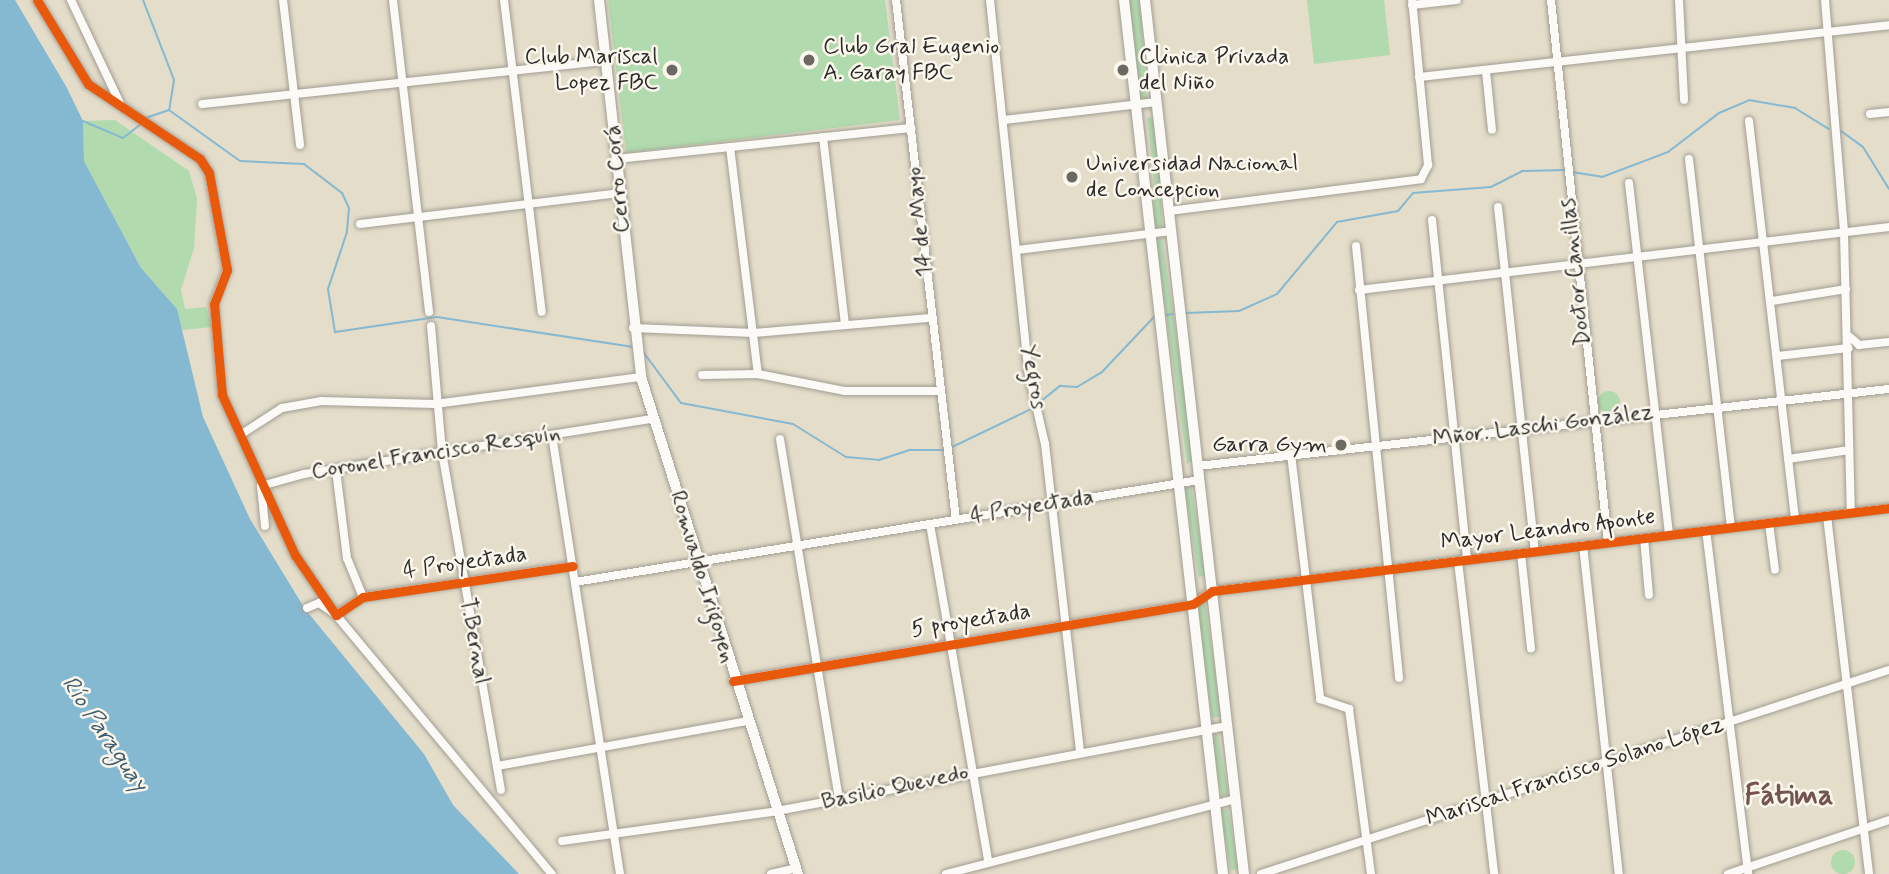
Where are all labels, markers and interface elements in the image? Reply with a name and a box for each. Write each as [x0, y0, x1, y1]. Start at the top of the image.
place label: Club Gral Eugenio A. Garay FBC [823, 33, 991, 87]
place label: Club Mariscal Lopez FBC [522, 43, 658, 97]
place label: Clinica Privada del Niño [1139, 43, 1287, 97]
marker: Club Gral Eugenio A. Garay FBC [801, 52, 817, 68]
marker: Clinica Privada del Niño [1113, 60, 1133, 80]
marker: Club Mariscal Lopez FBC [664, 62, 680, 78]
street label: Cerro Corá [600, 124, 636, 234]
place label: Universidad Nacional de Concepcion [1086, 150, 1295, 204]
street label: 14 de Mayo [900, 165, 940, 279]
marker: Universidad Nacional de Concepcion [1064, 169, 1080, 185]
street label: Doctor Canillas [1554, 196, 1598, 348]
street label: Yegros [1014, 342, 1052, 412]
street label: Mñor. Laschi González [1431, 399, 1655, 453]
street label: Coronel Francisco Resquín [309, 420, 563, 486]
place label: Garra Gym [1212, 431, 1327, 459]
marker: Garra Gym [1333, 437, 1349, 453]
street label: 4 Proyectada [968, 484, 1096, 530]
street label: Romualdo Irigoyen [663, 488, 741, 666]
street label: Mayor Leandro Aponte [1439, 503, 1657, 557]
street label: 4 Proyectada [401, 541, 529, 585]
street label: T.Bernal [453, 596, 495, 686]
street label: 5 proyectada [909, 598, 1033, 644]
water label: Río Paraguay [55, 671, 153, 797]
street label: Mariscal Francisco Solano López [1419, 710, 1731, 834]
street label: Basilio Quevedo [817, 759, 973, 817]
district label: Fátima [1745, 778, 1833, 814]

